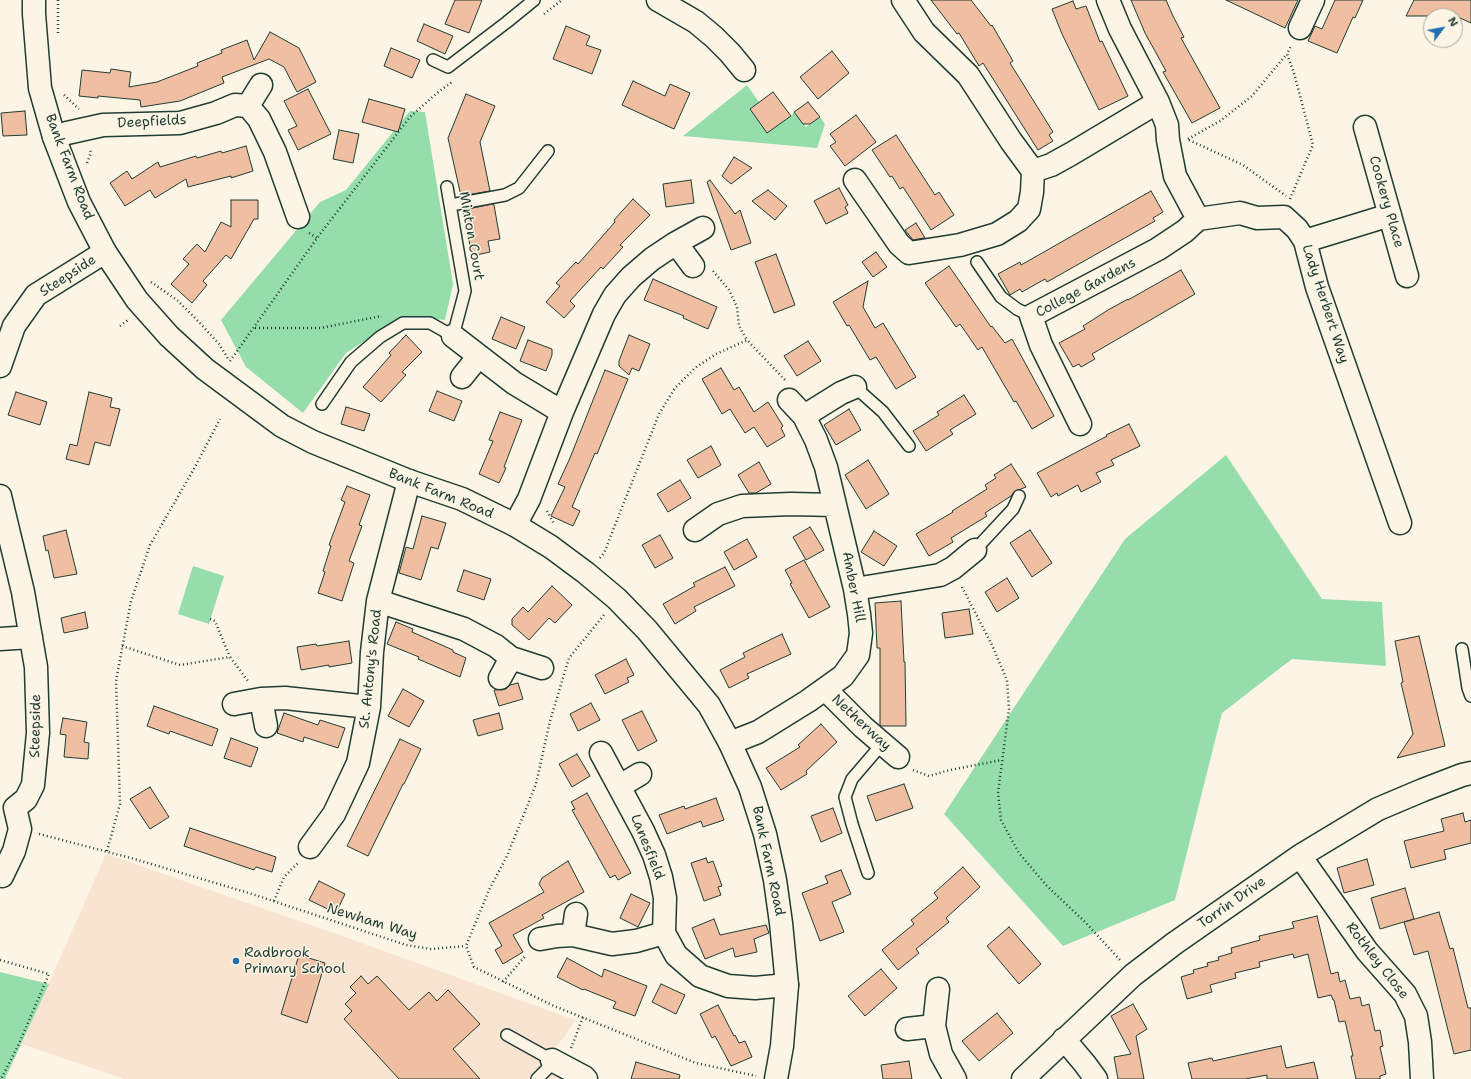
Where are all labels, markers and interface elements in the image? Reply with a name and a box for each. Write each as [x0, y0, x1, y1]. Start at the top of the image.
north arrow [1423, 8, 1463, 48]
text: N [1444, 14, 1461, 30]
street label: Bank Farm Road [41, 112, 97, 222]
street label: Deepfields [117, 112, 187, 132]
street label: Cookery Place [1365, 154, 1407, 250]
street label: Minton Court [455, 190, 487, 282]
street label: Lady Herbert Way [1298, 242, 1352, 366]
street label: Steepside [37, 252, 99, 300]
street label: College Gardens [1033, 255, 1139, 321]
street label: Bank Farm Road [386, 465, 496, 523]
street label: Amber Hill [838, 550, 868, 624]
street label: St. Antony's Road [356, 608, 386, 730]
street label: Netherway [828, 691, 894, 755]
street label: Steepside [27, 694, 45, 758]
street label: Bank Farm Road [748, 804, 788, 918]
street label: Lanesfield [626, 812, 668, 882]
street label: Torrin Drive [1195, 873, 1269, 933]
street label: Newham Way [325, 900, 419, 944]
street label: Rothley Close [1342, 919, 1412, 1003]
place label: Radbrook Primary School [244, 945, 345, 978]
marker: Radbrook Primary School [231, 956, 241, 966]

